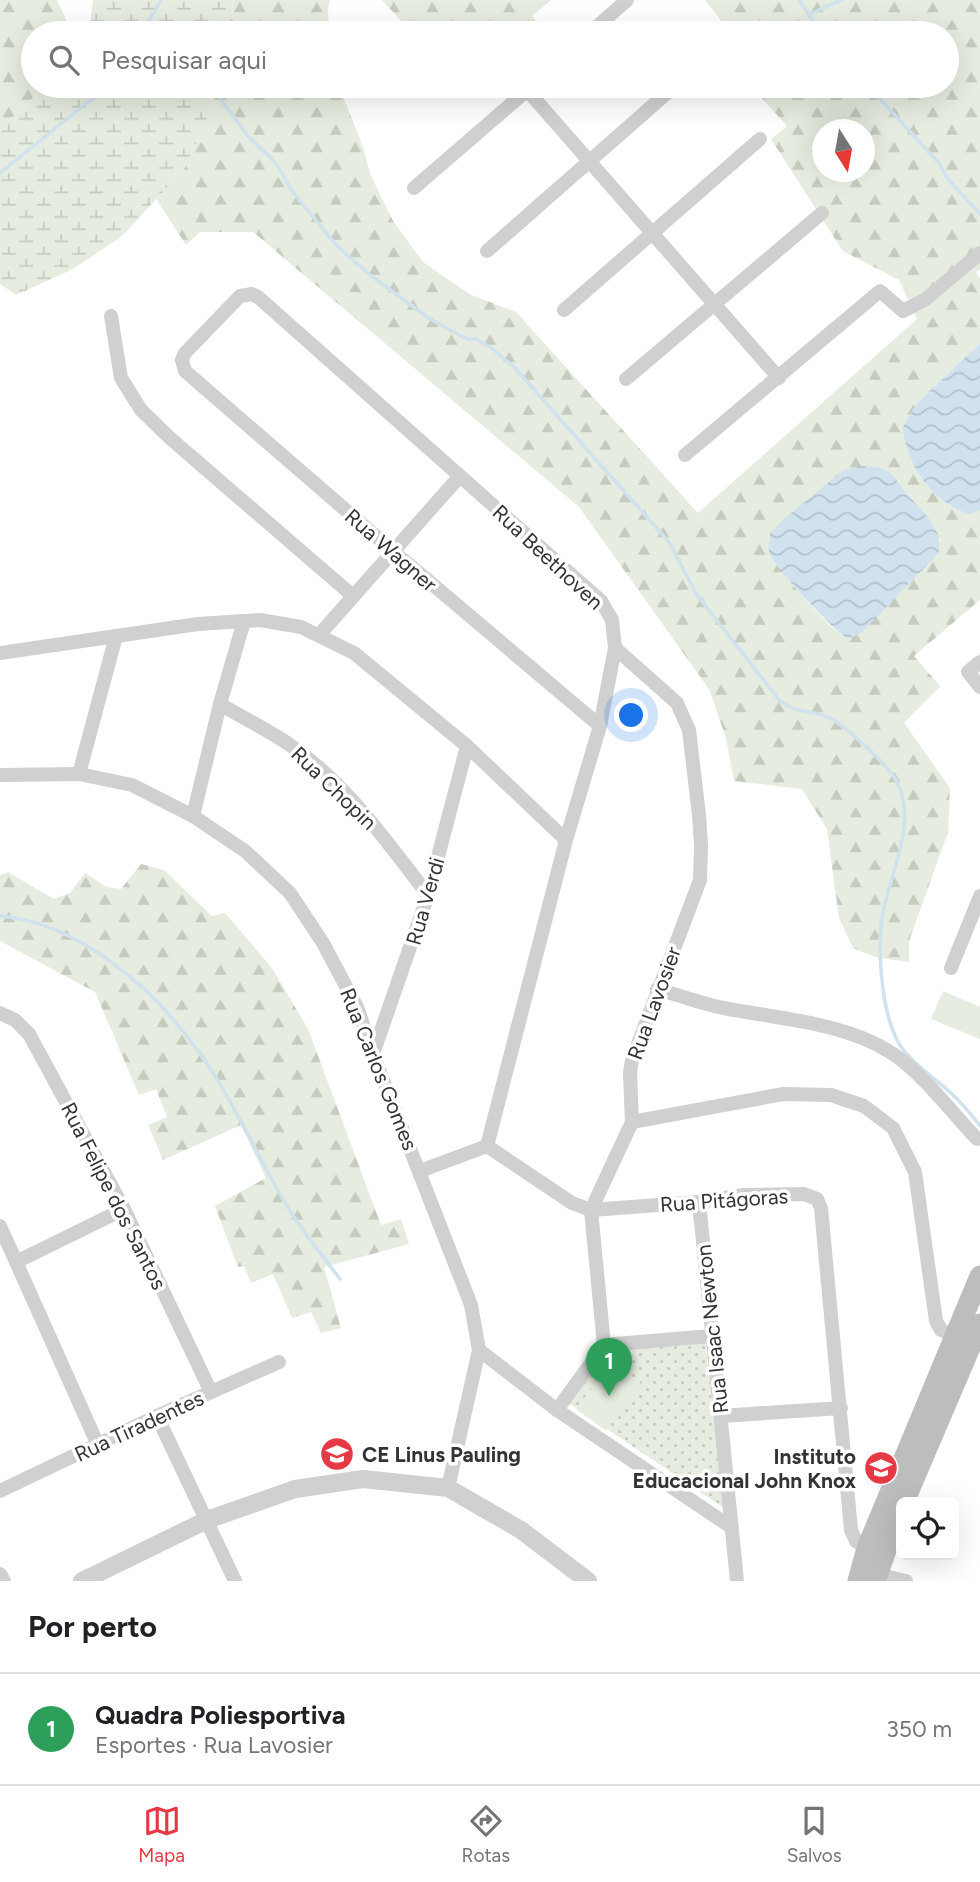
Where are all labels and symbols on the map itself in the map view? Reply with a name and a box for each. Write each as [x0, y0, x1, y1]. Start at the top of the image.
north arrow [812, 119, 875, 182]
street label: Rua Beethoven [488, 499, 608, 615]
street label: Rua Wagner [340, 503, 442, 597]
your location [614, 698, 648, 732]
street label: Rua Chopin [286, 741, 382, 835]
street label: Rua Verdi [401, 854, 449, 948]
street label: Rua Lavosier [622, 943, 686, 1063]
street label: Rua Carlos Gomes [335, 984, 423, 1154]
street label: Rua Felipe dos Santos [56, 1098, 172, 1294]
street label: Rua Pitágoras [659, 1183, 789, 1217]
street label: Rua Isaac Newton [691, 1243, 733, 1415]
pin: 1 [586, 1338, 632, 1396]
street label: Rua Tiradentes [70, 1385, 208, 1467]
school or university icon: CE Linus Pauling [318, 1435, 356, 1473]
place label: CE Linus Pauling [362, 1442, 521, 1467]
place label: Instituto Educacional John Knox [633, 1444, 857, 1493]
school or university icon: Instituto Educacional John Knox [862, 1449, 900, 1487]

